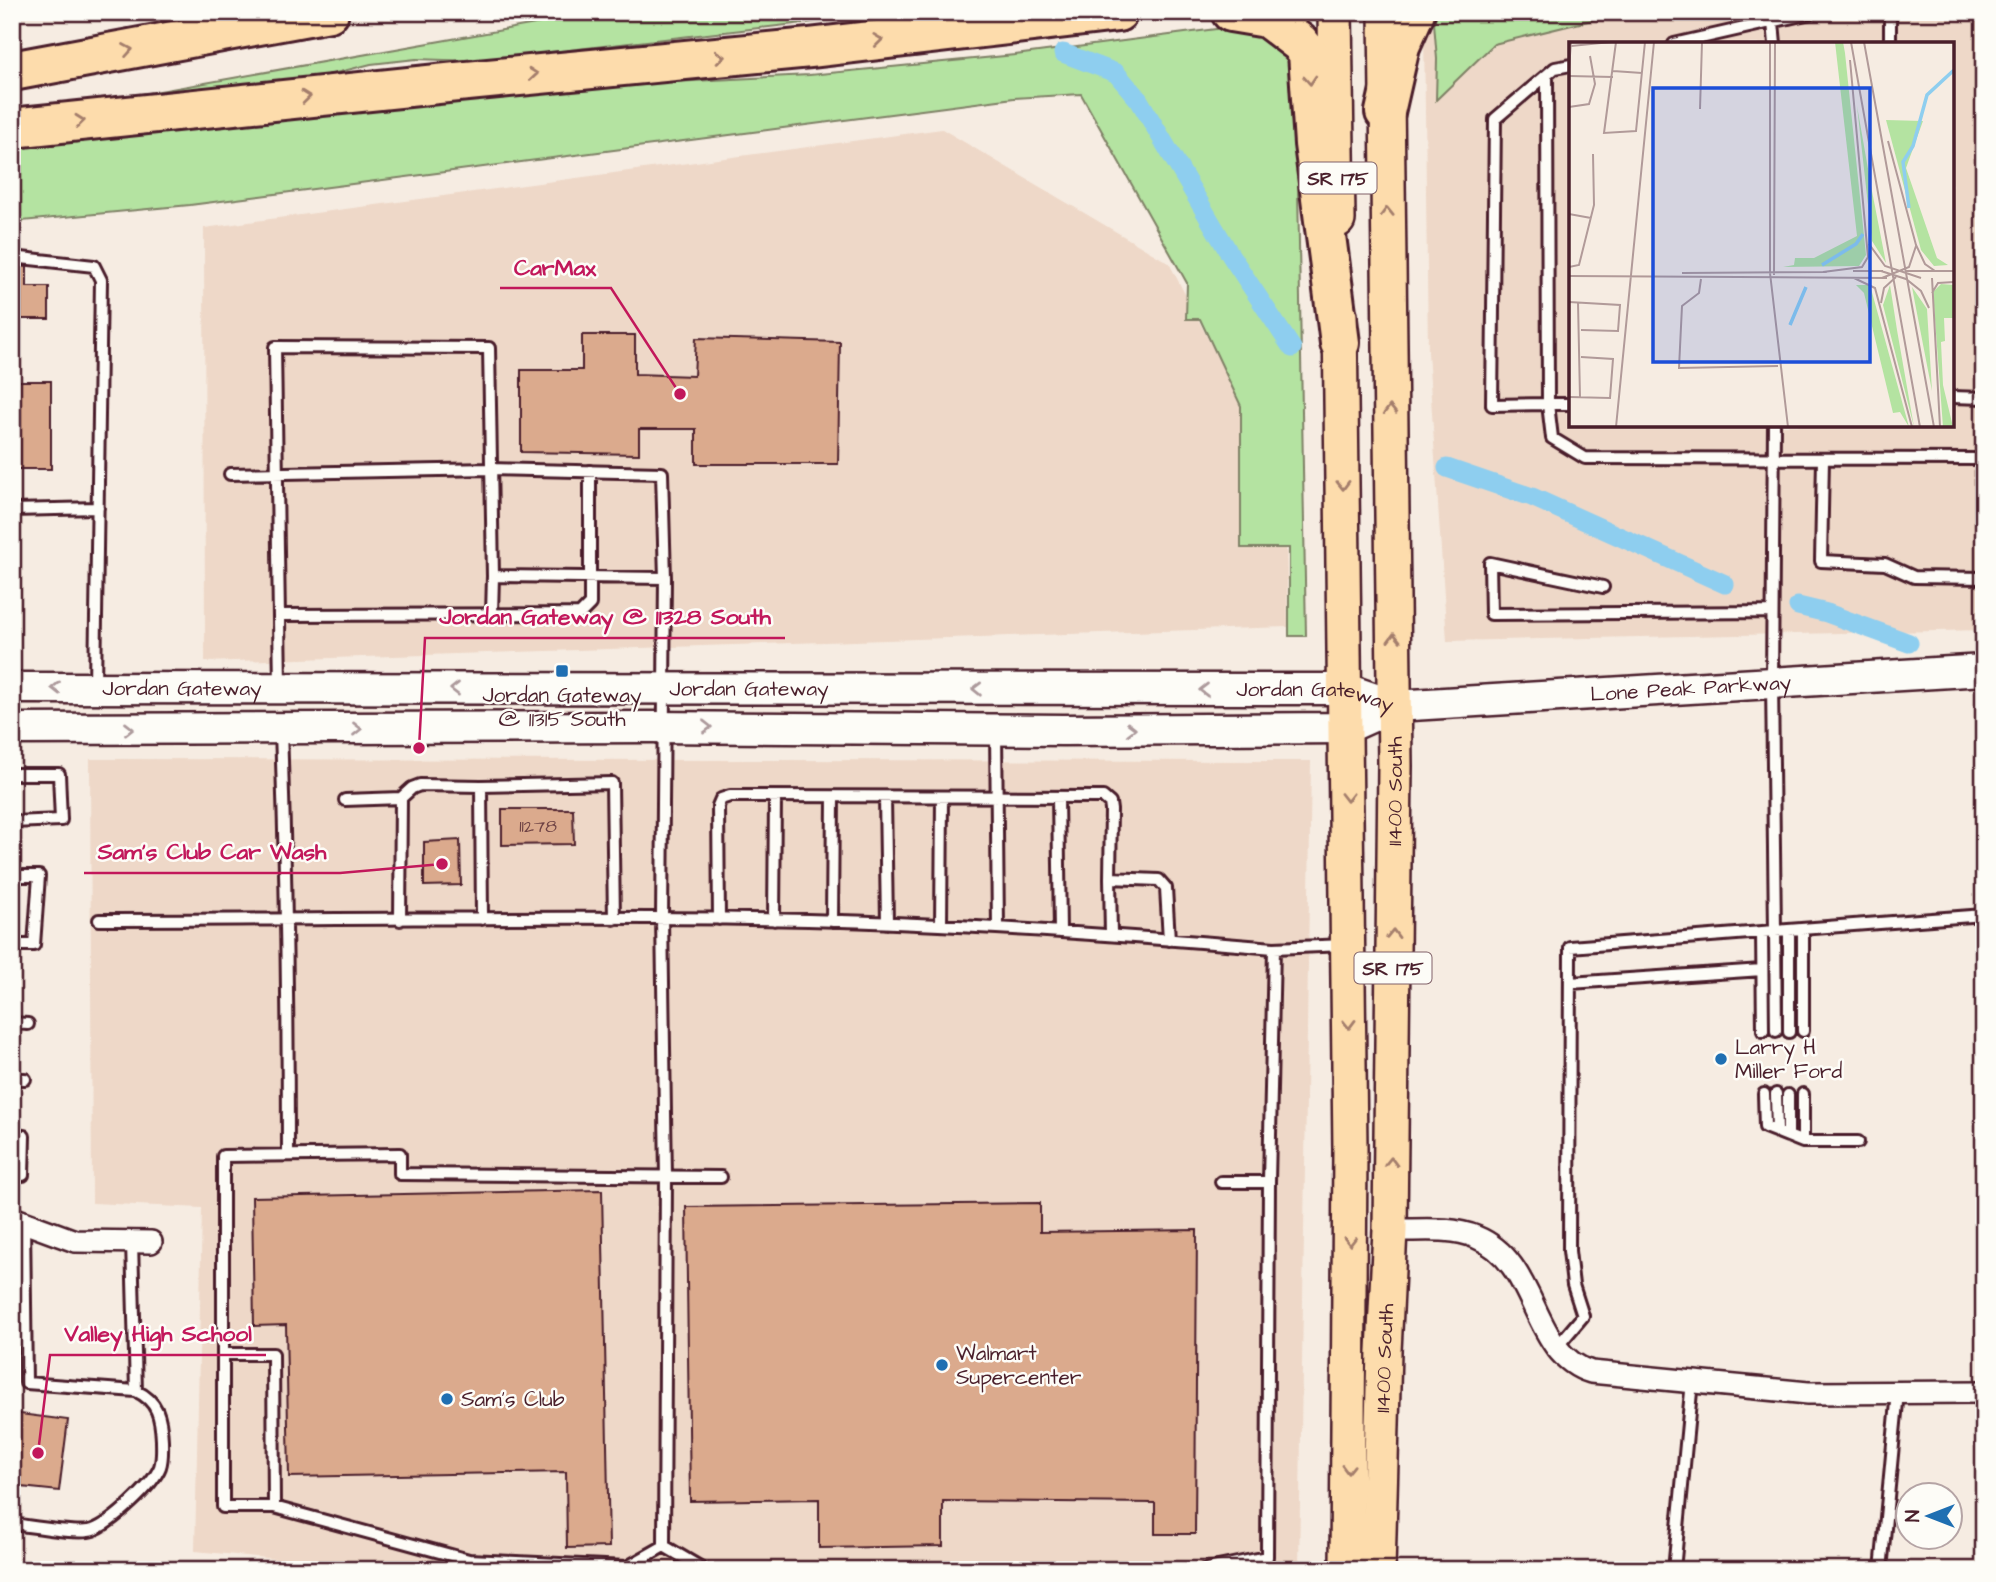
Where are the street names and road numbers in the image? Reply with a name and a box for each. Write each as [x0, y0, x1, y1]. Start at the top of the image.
road number: SR 175 [1300, 162, 1376, 194]
street label: Lone Peak Parkway [1589, 668, 1793, 709]
street label: Jordan Gateway [102, 674, 262, 705]
street label: Jordan Gateway [669, 674, 829, 706]
street label: Jordan Gateway [1236, 675, 1398, 721]
street label: 11400 South [1380, 736, 1410, 846]
road number: SR 175 [1354, 952, 1432, 984]
street label: 11400 South [1368, 1302, 1401, 1413]

